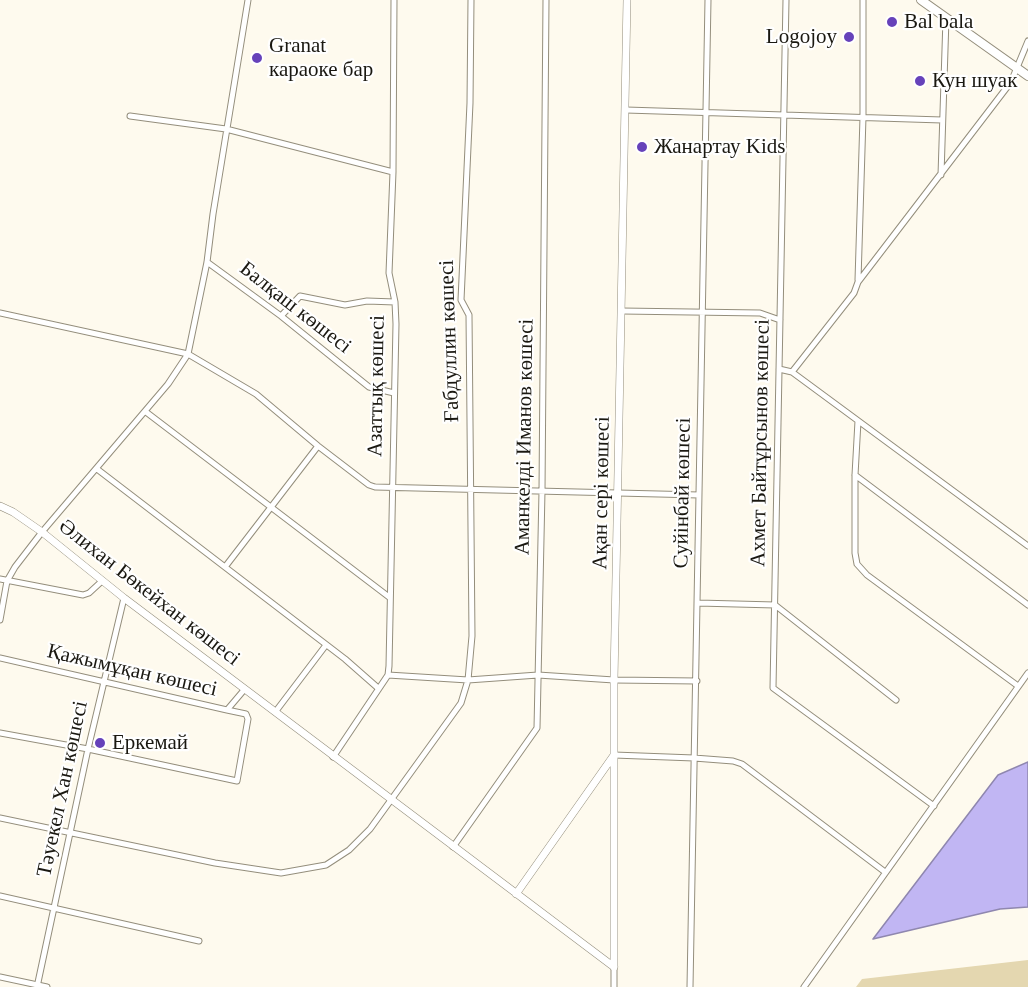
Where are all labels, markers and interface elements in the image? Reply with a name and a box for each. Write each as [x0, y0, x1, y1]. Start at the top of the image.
place label: Bal bala [904, 9, 973, 35]
marker: Bal bala [885, 15, 899, 29]
place label: Logojoy [766, 24, 837, 50]
marker: Logojoy [842, 30, 856, 44]
place label: Granat караоке бар [269, 33, 373, 83]
marker: Granat караоке бар [250, 51, 264, 65]
place label: Кун шуак [932, 68, 1017, 94]
marker: Кун шуак [913, 74, 927, 88]
place label: Жанартау Kids [654, 134, 786, 160]
marker: Жанартау Kids [635, 140, 649, 154]
street label: Балқаш көшесі [234, 257, 356, 359]
street label: Ғабдуллин көшесі [435, 259, 465, 423]
street label: Азаттық көшесі [363, 315, 391, 457]
street label: Аманкелді Иманов көшесі [510, 319, 540, 555]
street label: Ахмет Байтұрсынов көшесі [746, 319, 776, 567]
street label: Ақан сері көшесі [588, 416, 616, 570]
street label: Суйінбай көшесі [669, 417, 697, 569]
street label: Әлихан Бөкейхан көшесі [53, 514, 245, 672]
street label: Қажымұқан көшесі [45, 639, 219, 703]
street label: Тәуекел Хан көшесі [32, 699, 94, 879]
place label: Еркемай [112, 730, 188, 756]
marker: Еркемай [93, 736, 107, 750]

